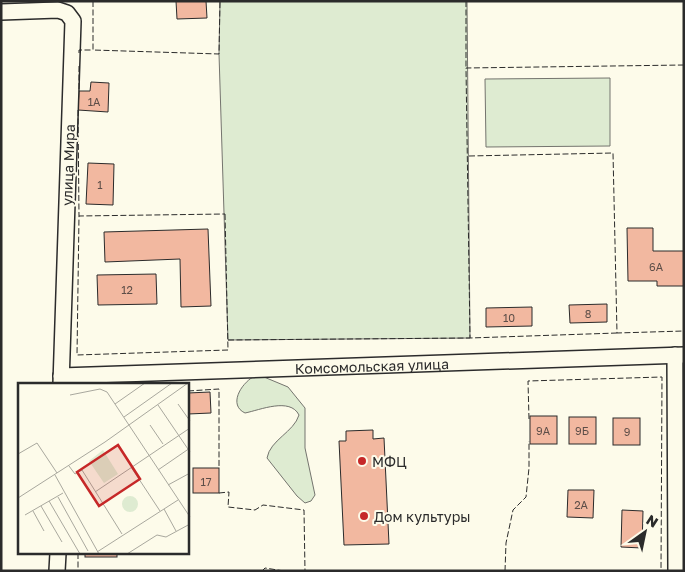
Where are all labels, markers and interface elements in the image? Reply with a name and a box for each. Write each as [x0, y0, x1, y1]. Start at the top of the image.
house number: 1А [88, 95, 101, 108]
street label: улица Мира [58, 124, 78, 206]
house number: 1 [97, 178, 103, 191]
house number: 6А [649, 260, 664, 273]
house number: 12 [121, 283, 133, 296]
house number: 8 [585, 307, 592, 320]
house number: 10 [503, 311, 515, 324]
street label: Комсомольская улица [294, 354, 449, 377]
inset map [18, 383, 189, 554]
house number: 9А [536, 424, 551, 437]
house number: 9Б [575, 424, 589, 437]
house number: 9 [624, 425, 630, 438]
place label: МФЦ [372, 453, 407, 470]
marker: МФЦ [356, 455, 368, 467]
house number: 17 [200, 475, 212, 488]
house number: 2А [574, 498, 589, 511]
north arrow [620, 507, 670, 557]
place label: Дом культуры [374, 508, 470, 525]
marker: Дом культуры [358, 510, 370, 522]
text: N [643, 511, 661, 531]

